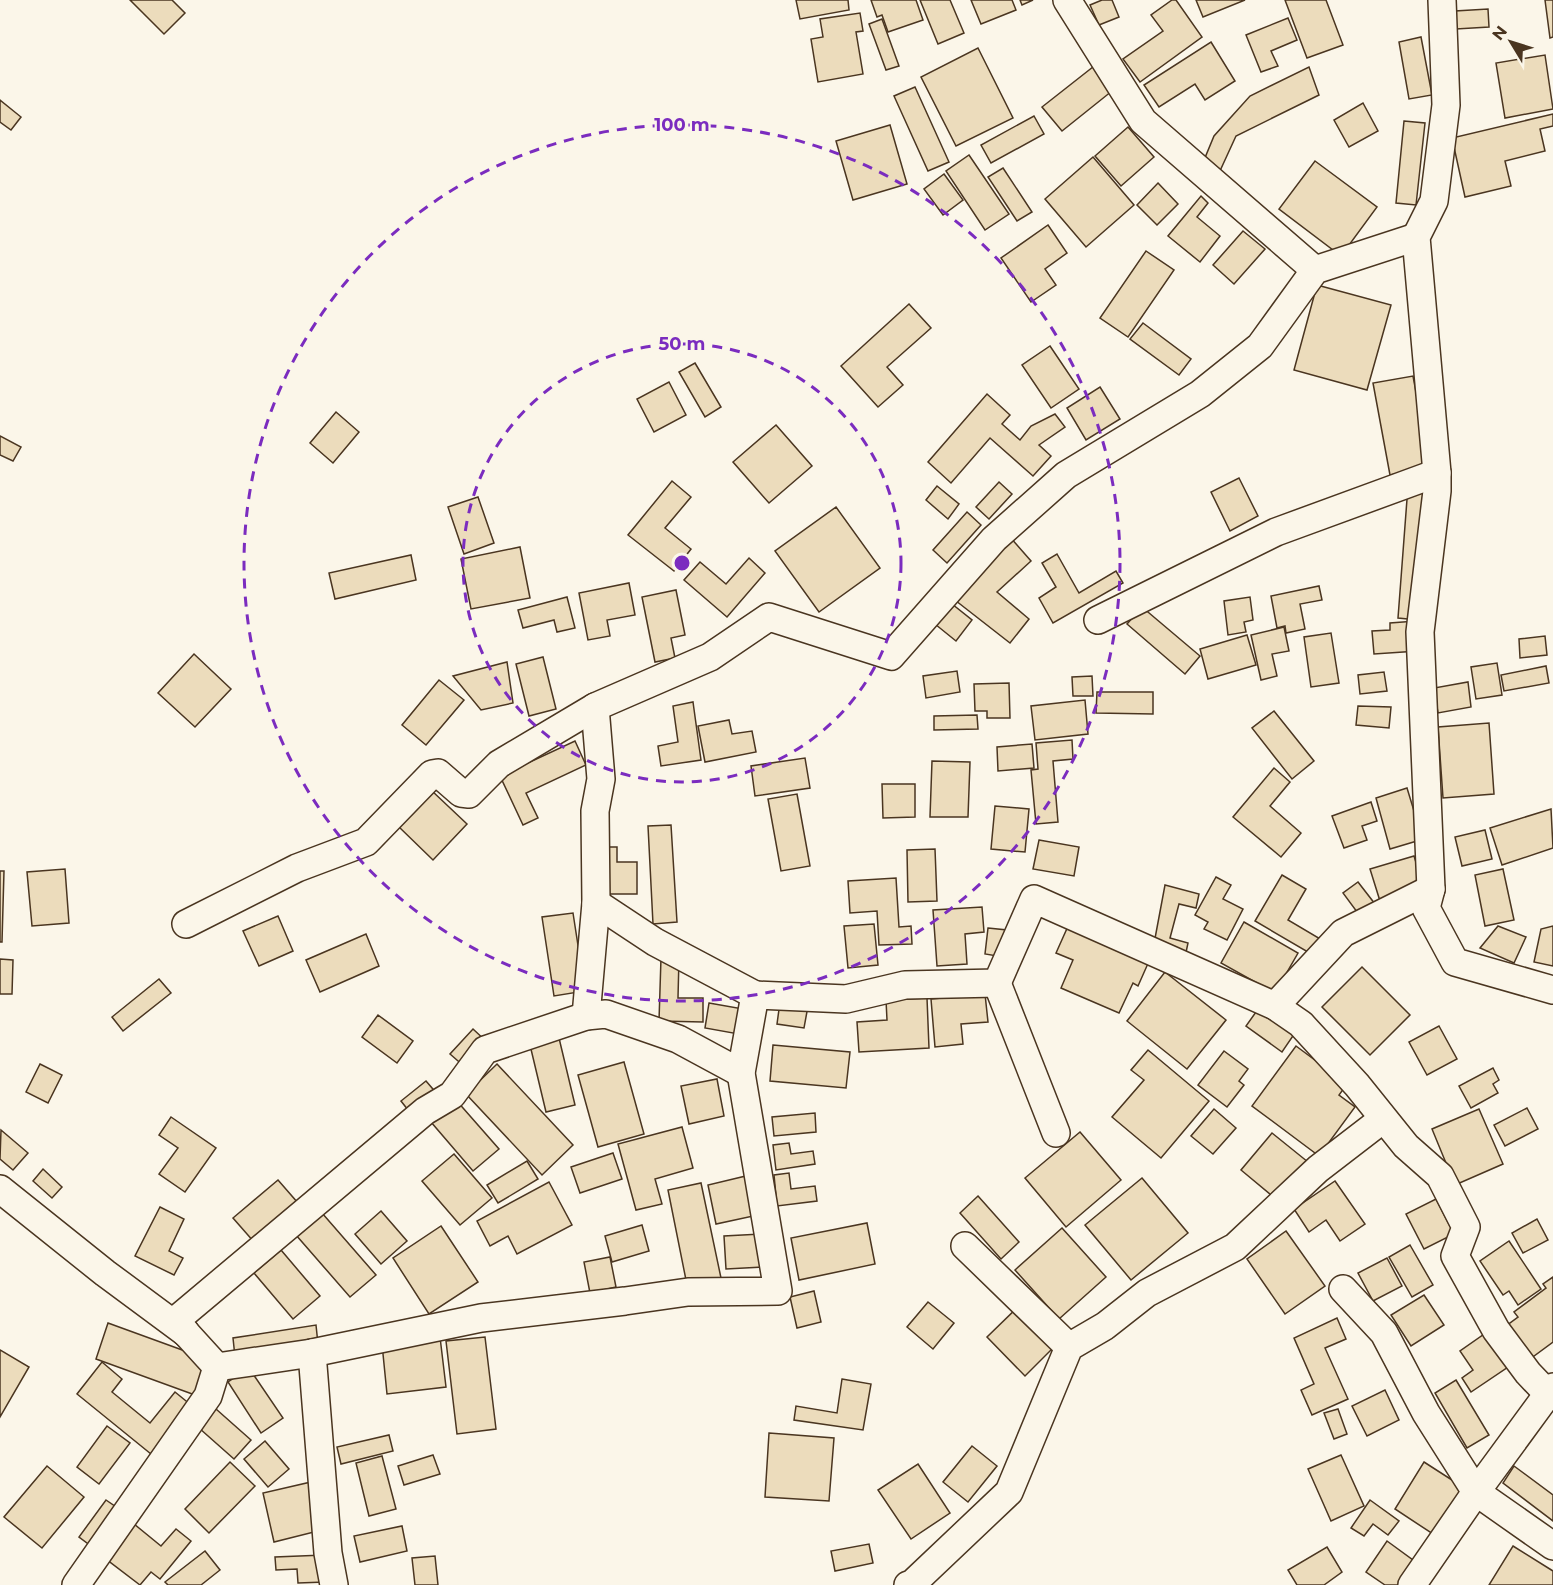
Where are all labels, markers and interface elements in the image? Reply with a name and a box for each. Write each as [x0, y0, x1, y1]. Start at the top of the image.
north arrow [1481, 12, 1541, 72]
text: N [1488, 22, 1511, 44]
text: 100 m [654, 114, 710, 136]
text: 50 m [659, 333, 705, 355]
centre of rings [672, 553, 692, 573]

